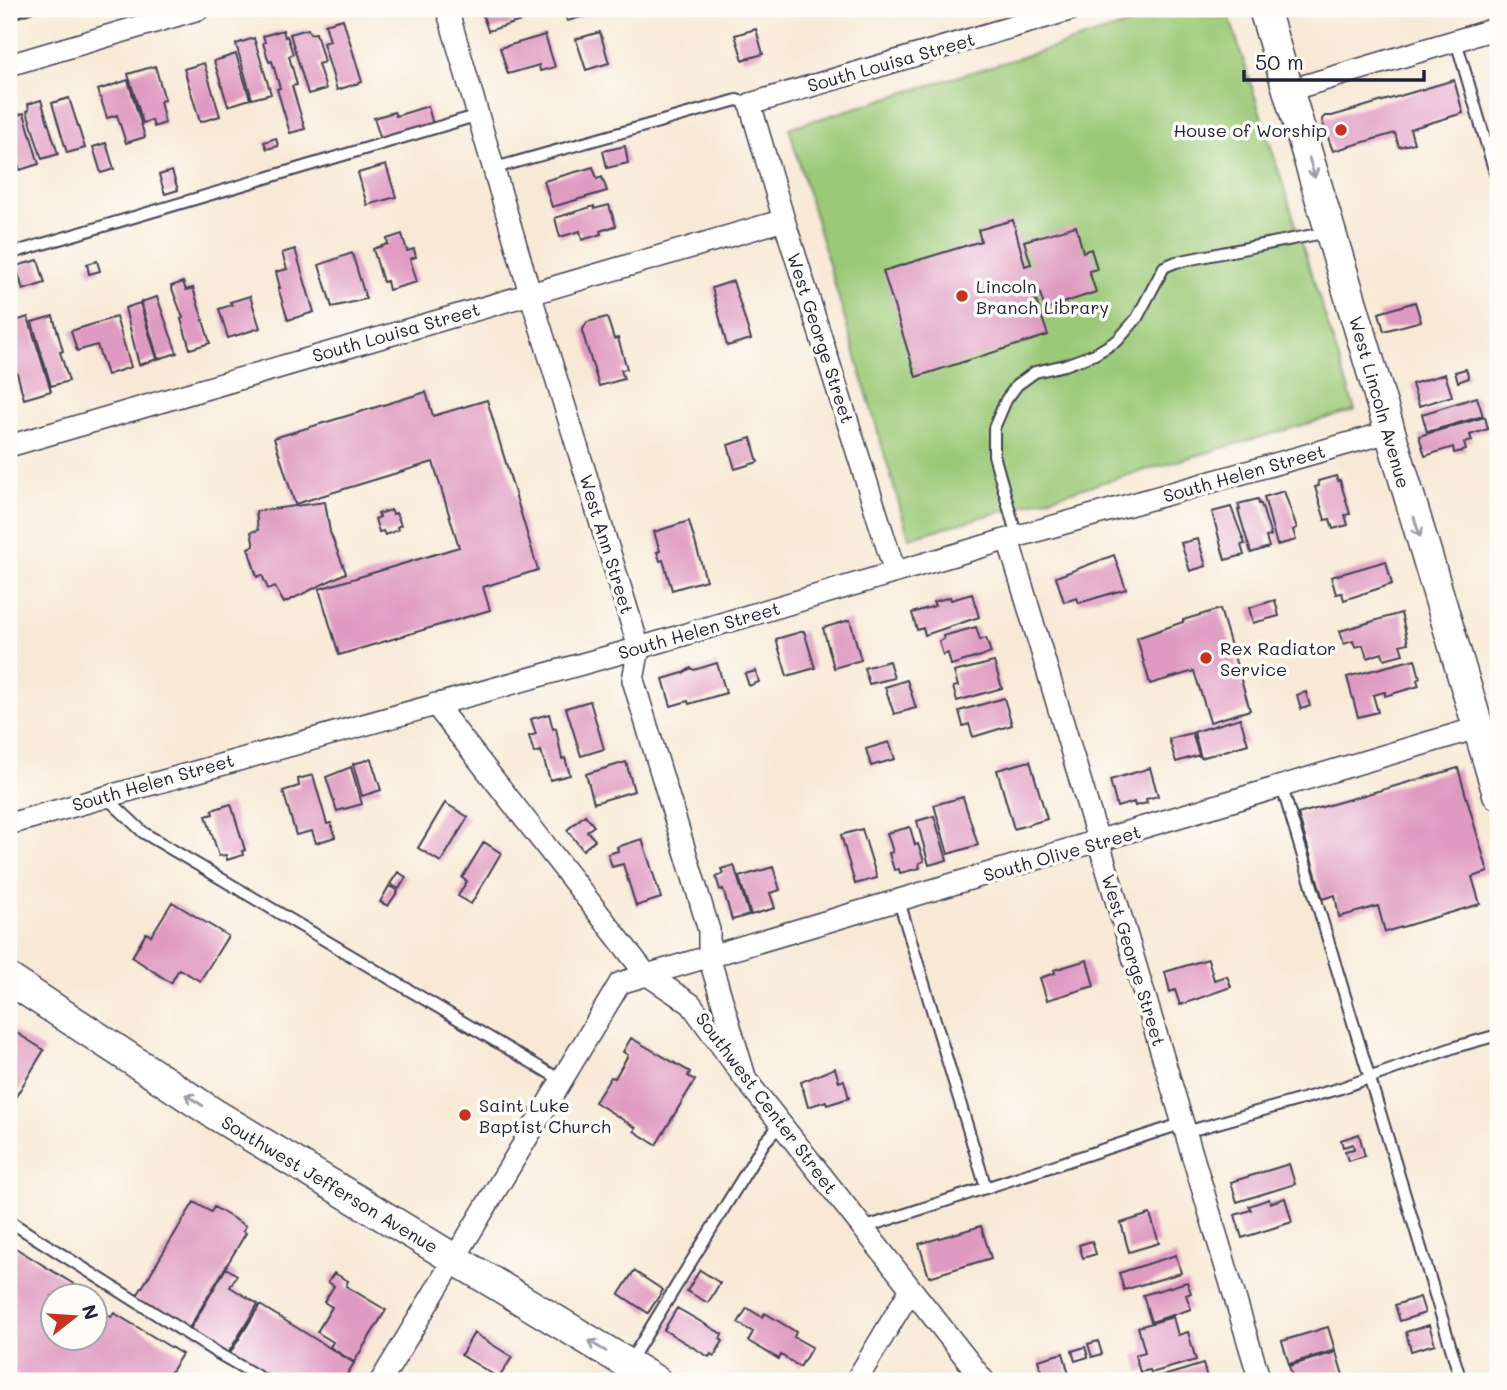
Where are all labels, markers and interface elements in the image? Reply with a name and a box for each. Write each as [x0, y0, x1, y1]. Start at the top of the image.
street label: South Louisa Street [805, 27, 977, 97]
scale bar [1244, 38, 1425, 82]
text: 50 m [1255, 48, 1304, 75]
place label: House of Worship [1174, 118, 1327, 142]
marker: House of Worship [1333, 122, 1349, 138]
one-way arrow [1307, 157, 1320, 179]
street label: West George Street [782, 250, 860, 426]
place label: Lincoln Branch Library [976, 274, 1109, 319]
marker: Lincoln Branch Library [954, 288, 970, 304]
street label: South Louisa Street [310, 297, 482, 367]
street label: West Lincoln Avenue [1344, 313, 1416, 491]
street label: South Helen Street [1160, 438, 1328, 508]
street label: West Ann Street [574, 471, 640, 617]
one-way arrow [1412, 516, 1425, 538]
street label: South Helen Street [615, 595, 783, 665]
place label: Rex Radiator Service [1220, 636, 1336, 681]
marker: Rex Radiator Service [1198, 650, 1214, 666]
street label: South Helen Street [69, 747, 237, 817]
street label: South Olive Street [981, 819, 1143, 887]
street label: West George Street [1096, 871, 1172, 1049]
street label: Southwest Center Street [691, 1007, 843, 1199]
one-way arrow [184, 1093, 204, 1107]
place label: Saint Luke Baptist Church [479, 1093, 611, 1138]
marker: Saint Luke Baptist Church [457, 1107, 473, 1123]
street label: Southwest Jefferson Avenue [217, 1110, 443, 1258]
north arrow [38, 1282, 108, 1352]
text: N [77, 1301, 105, 1322]
one-way arrow [588, 1339, 608, 1353]

